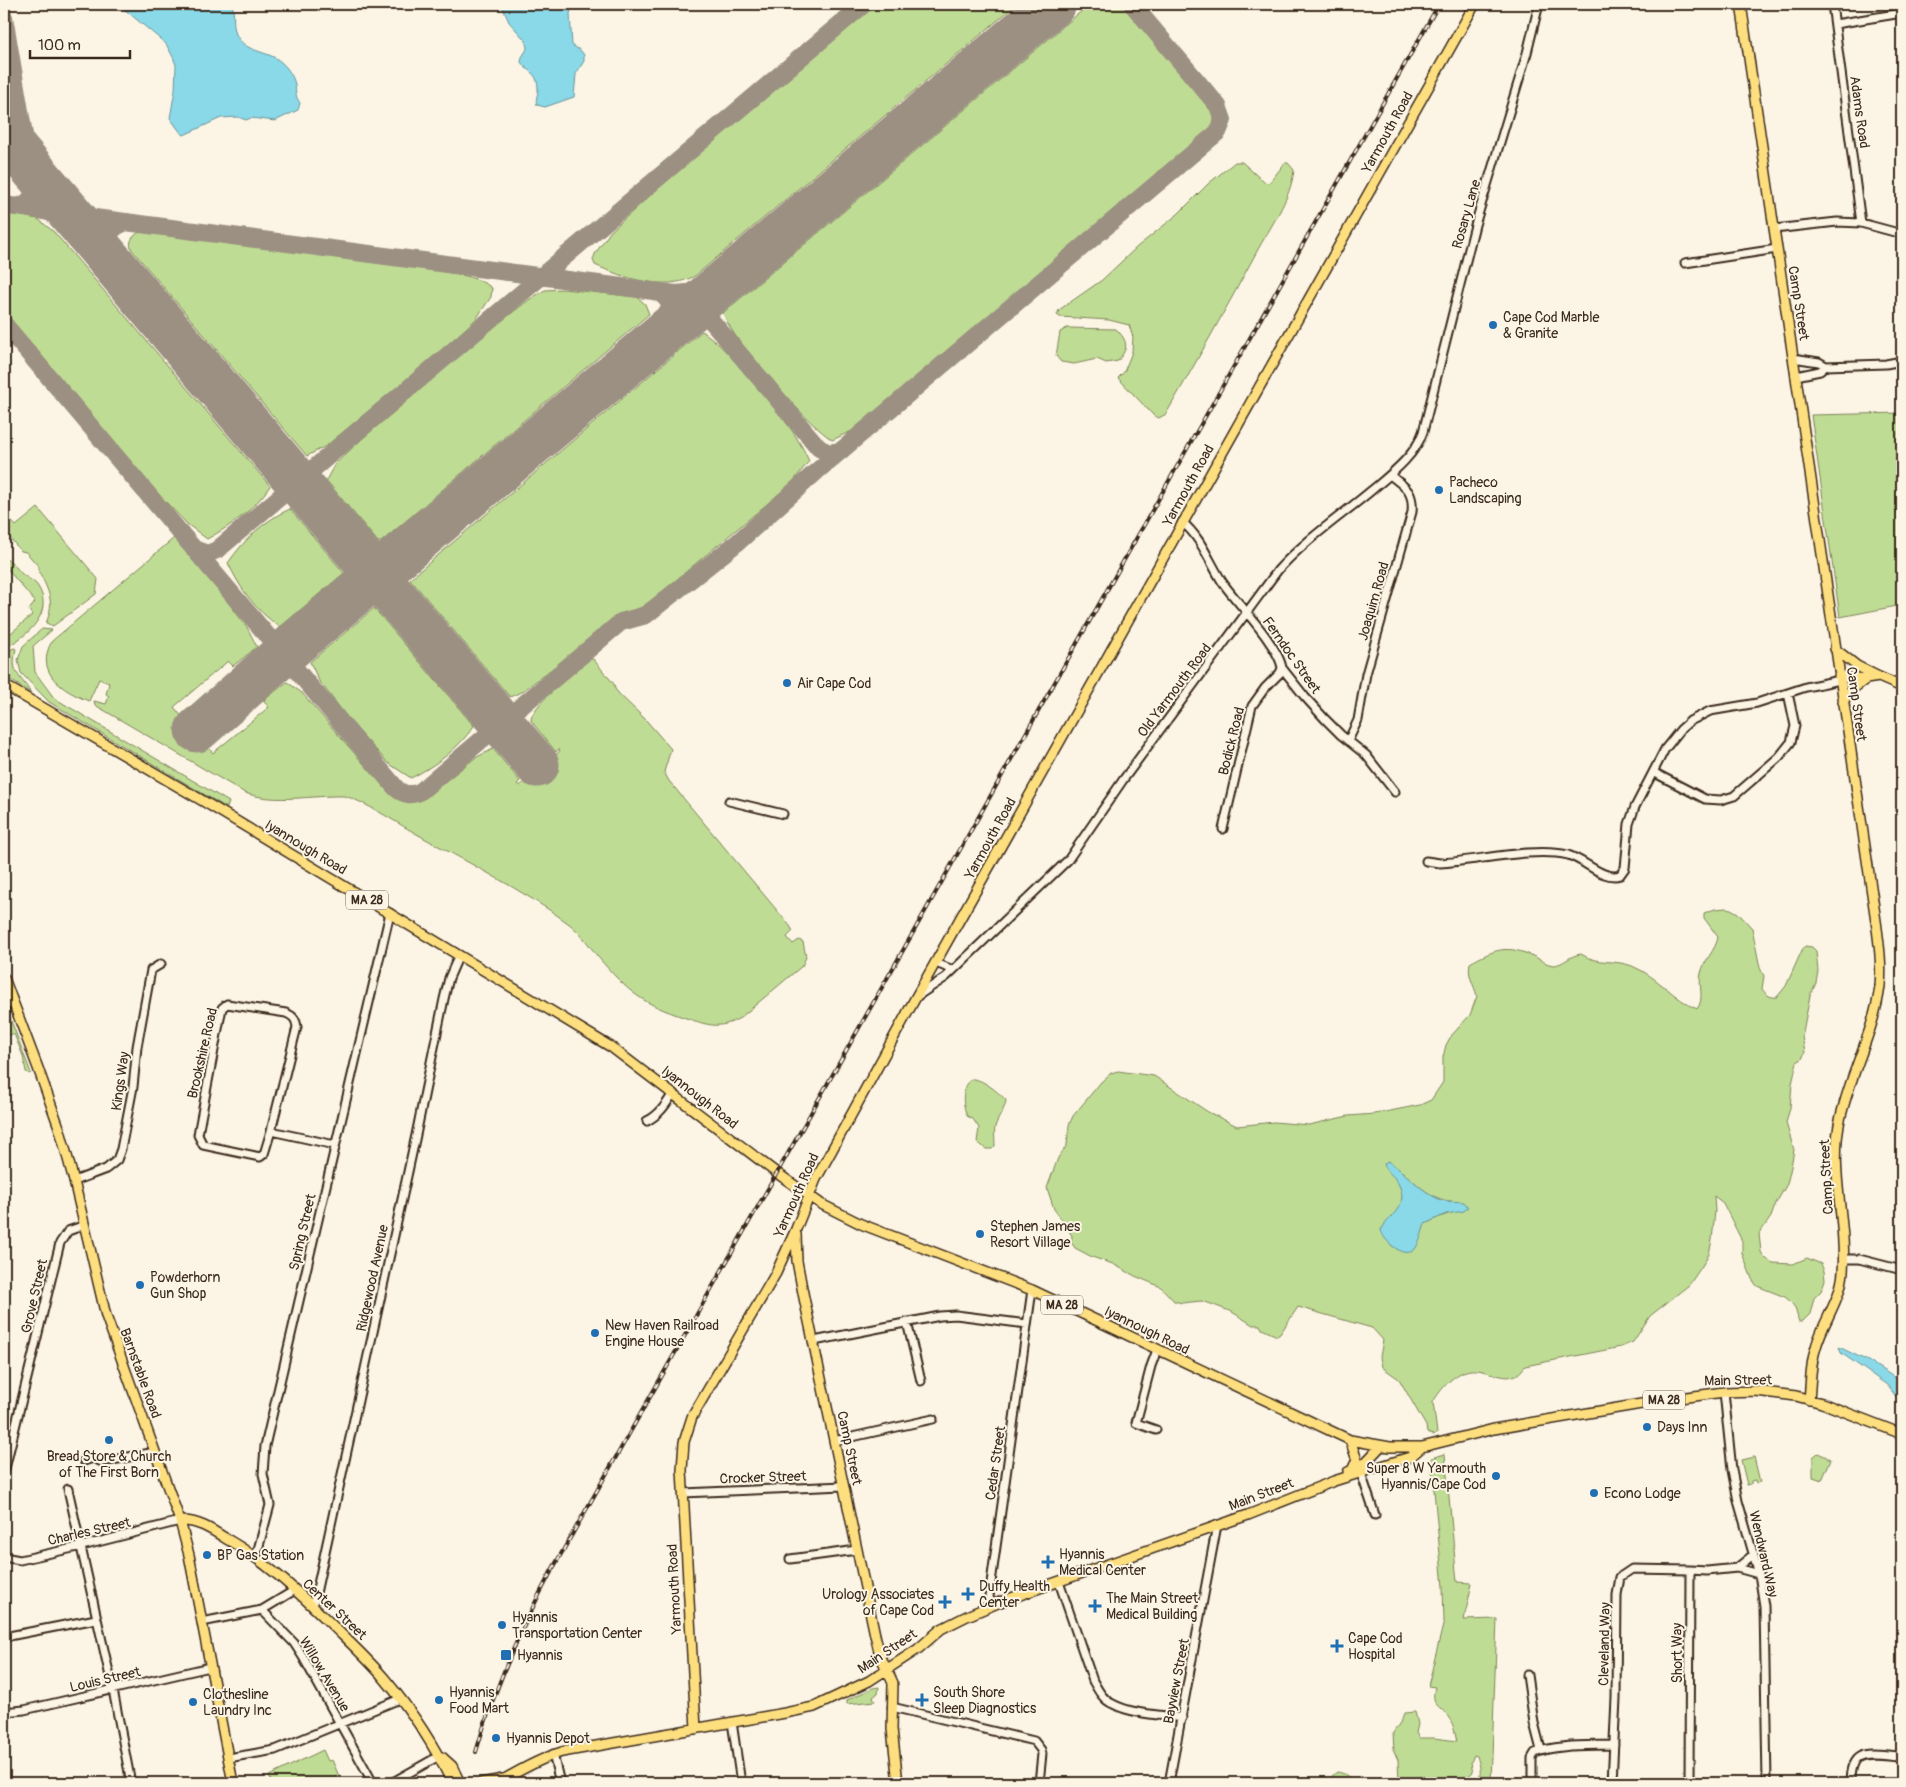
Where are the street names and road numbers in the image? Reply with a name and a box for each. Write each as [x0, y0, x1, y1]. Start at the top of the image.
street label: Adams Road [1846, 75, 1873, 150]
street label: Yarmouth Road [1358, 89, 1417, 177]
street label: Rosary Lane [1448, 177, 1484, 251]
street label: Camp Street [1784, 265, 1813, 342]
street label: Yarmouth Road [1159, 442, 1218, 530]
street label: Joaquim Road [1354, 560, 1393, 642]
street label: Ferndoc Street [1259, 614, 1325, 697]
street label: Old Yarmouth Road [1134, 640, 1215, 740]
street label: Camp Street [1843, 666, 1870, 743]
street label: Bodick Road [1215, 705, 1248, 777]
street label: Yarmouth Road [961, 795, 1020, 883]
street label: Iyannough Road [262, 816, 350, 879]
road number: MA 28 [346, 890, 388, 910]
street label: Brookshire Road [184, 1006, 221, 1100]
street label: Kings Way [108, 1050, 133, 1112]
street label: Iyannough Road [658, 1062, 741, 1133]
street label: Camp Street [1816, 1139, 1837, 1215]
street label: Yarmouth Road [770, 1150, 823, 1241]
street label: Spring Street [285, 1192, 320, 1272]
street label: Ridgewood Avenue [353, 1223, 392, 1333]
street label: Grove Street [18, 1257, 51, 1335]
road number: MA 28 [1041, 1296, 1083, 1314]
street label: Iyannough Road [1101, 1303, 1192, 1358]
street label: Barnstable Road [116, 1326, 165, 1421]
street label: Main Street [1704, 1371, 1772, 1390]
road number: MA 28 [1643, 1390, 1685, 1410]
street label: Camp Street [833, 1410, 866, 1487]
street label: Cedar Street [982, 1424, 1009, 1501]
street label: Crocker Street [719, 1467, 807, 1488]
street label: Main Street [1226, 1474, 1296, 1515]
street label: Wendward Way [1745, 1509, 1782, 1599]
street label: Charles Street [46, 1514, 132, 1549]
street label: Yarmouth Road [664, 1543, 685, 1636]
street label: Center Street [299, 1575, 371, 1644]
street label: Cleveland Way [1595, 1602, 1614, 1686]
street label: Short Way [1669, 1623, 1686, 1683]
street label: Main Street [854, 1625, 920, 1677]
street label: Willow Avenue [296, 1634, 354, 1715]
street label: Bayview Street [1160, 1637, 1193, 1725]
street label: Louis Street [68, 1663, 143, 1696]

